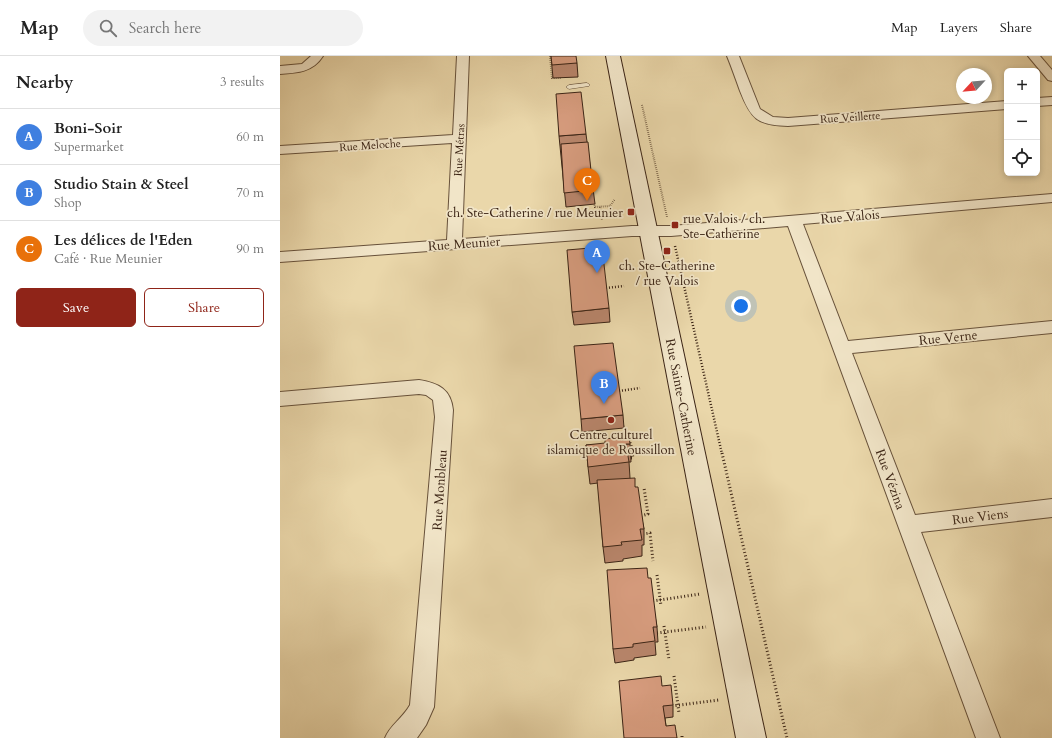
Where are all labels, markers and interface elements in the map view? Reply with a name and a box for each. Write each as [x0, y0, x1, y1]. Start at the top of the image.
search box [83, 10, 363, 46]
text: Map [20, 15, 59, 41]
icon: search [97, 17, 119, 39]
text: Search here [129, 18, 201, 38]
text: Map [891, 18, 918, 37]
text: Layers [940, 18, 978, 37]
text: Share [1000, 18, 1032, 37]
north arrow [956, 68, 992, 104]
map controls [1004, 68, 1040, 176]
button: + [1004, 68, 1040, 104]
text: Nearby [16, 71, 73, 94]
text: 3 results [220, 73, 264, 91]
button: − [1004, 104, 1040, 140]
street label: Rue Veillette [819, 108, 881, 127]
text: Boni-Soir [54, 118, 122, 138]
street label: Rue Métras [451, 123, 468, 177]
text: A [24, 128, 34, 146]
text: 60 m [236, 128, 264, 146]
street label: Rue Meloche [339, 136, 401, 155]
text: Supermarket [54, 138, 124, 156]
button: locate [1004, 140, 1040, 176]
pin: C [574, 168, 600, 201]
text: Studio Stain & Steel [54, 174, 189, 194]
text: B [24, 184, 34, 202]
text: 70 m [236, 184, 264, 202]
text: Shop [54, 194, 82, 212]
place label: ch. Ste-Catherine / rue Meunier [447, 204, 623, 222]
street label: Rue Valois [820, 205, 880, 229]
marker: ch. Ste-Catherine / rue Meunier [626, 207, 636, 217]
place label: rue Valois / ch. Ste-Catherine [683, 210, 765, 243]
marker: rue Valois / ch. Ste-Catherine [670, 220, 680, 230]
text: Les délices de l'Eden [54, 230, 193, 250]
street label: Rue Meunier [427, 232, 501, 256]
text: C [24, 240, 34, 258]
text: 90 m [236, 240, 264, 258]
pin: A [584, 240, 610, 273]
marker: ch. Ste-Catherine / rue Valois [662, 246, 672, 256]
text: Café · Rue Meunier [54, 250, 162, 268]
place label: ch. Ste-Catherine / rue Valois [619, 257, 715, 290]
button: Save [16, 288, 136, 327]
button: Share [144, 288, 264, 327]
your location [731, 296, 751, 316]
street label: Rue Verne [918, 326, 978, 350]
street label: Rue Sainte-Catherine [661, 337, 701, 457]
pin: B [591, 371, 617, 404]
marker: Centre culturel islamique de Roussillon [606, 415, 616, 425]
place label: Centre culturel islamique de Roussillon [547, 426, 676, 459]
street label: Rue Vézina [871, 446, 910, 513]
street label: Rue Monbleau [428, 449, 452, 531]
street label: Rue Viens [951, 505, 1009, 529]

